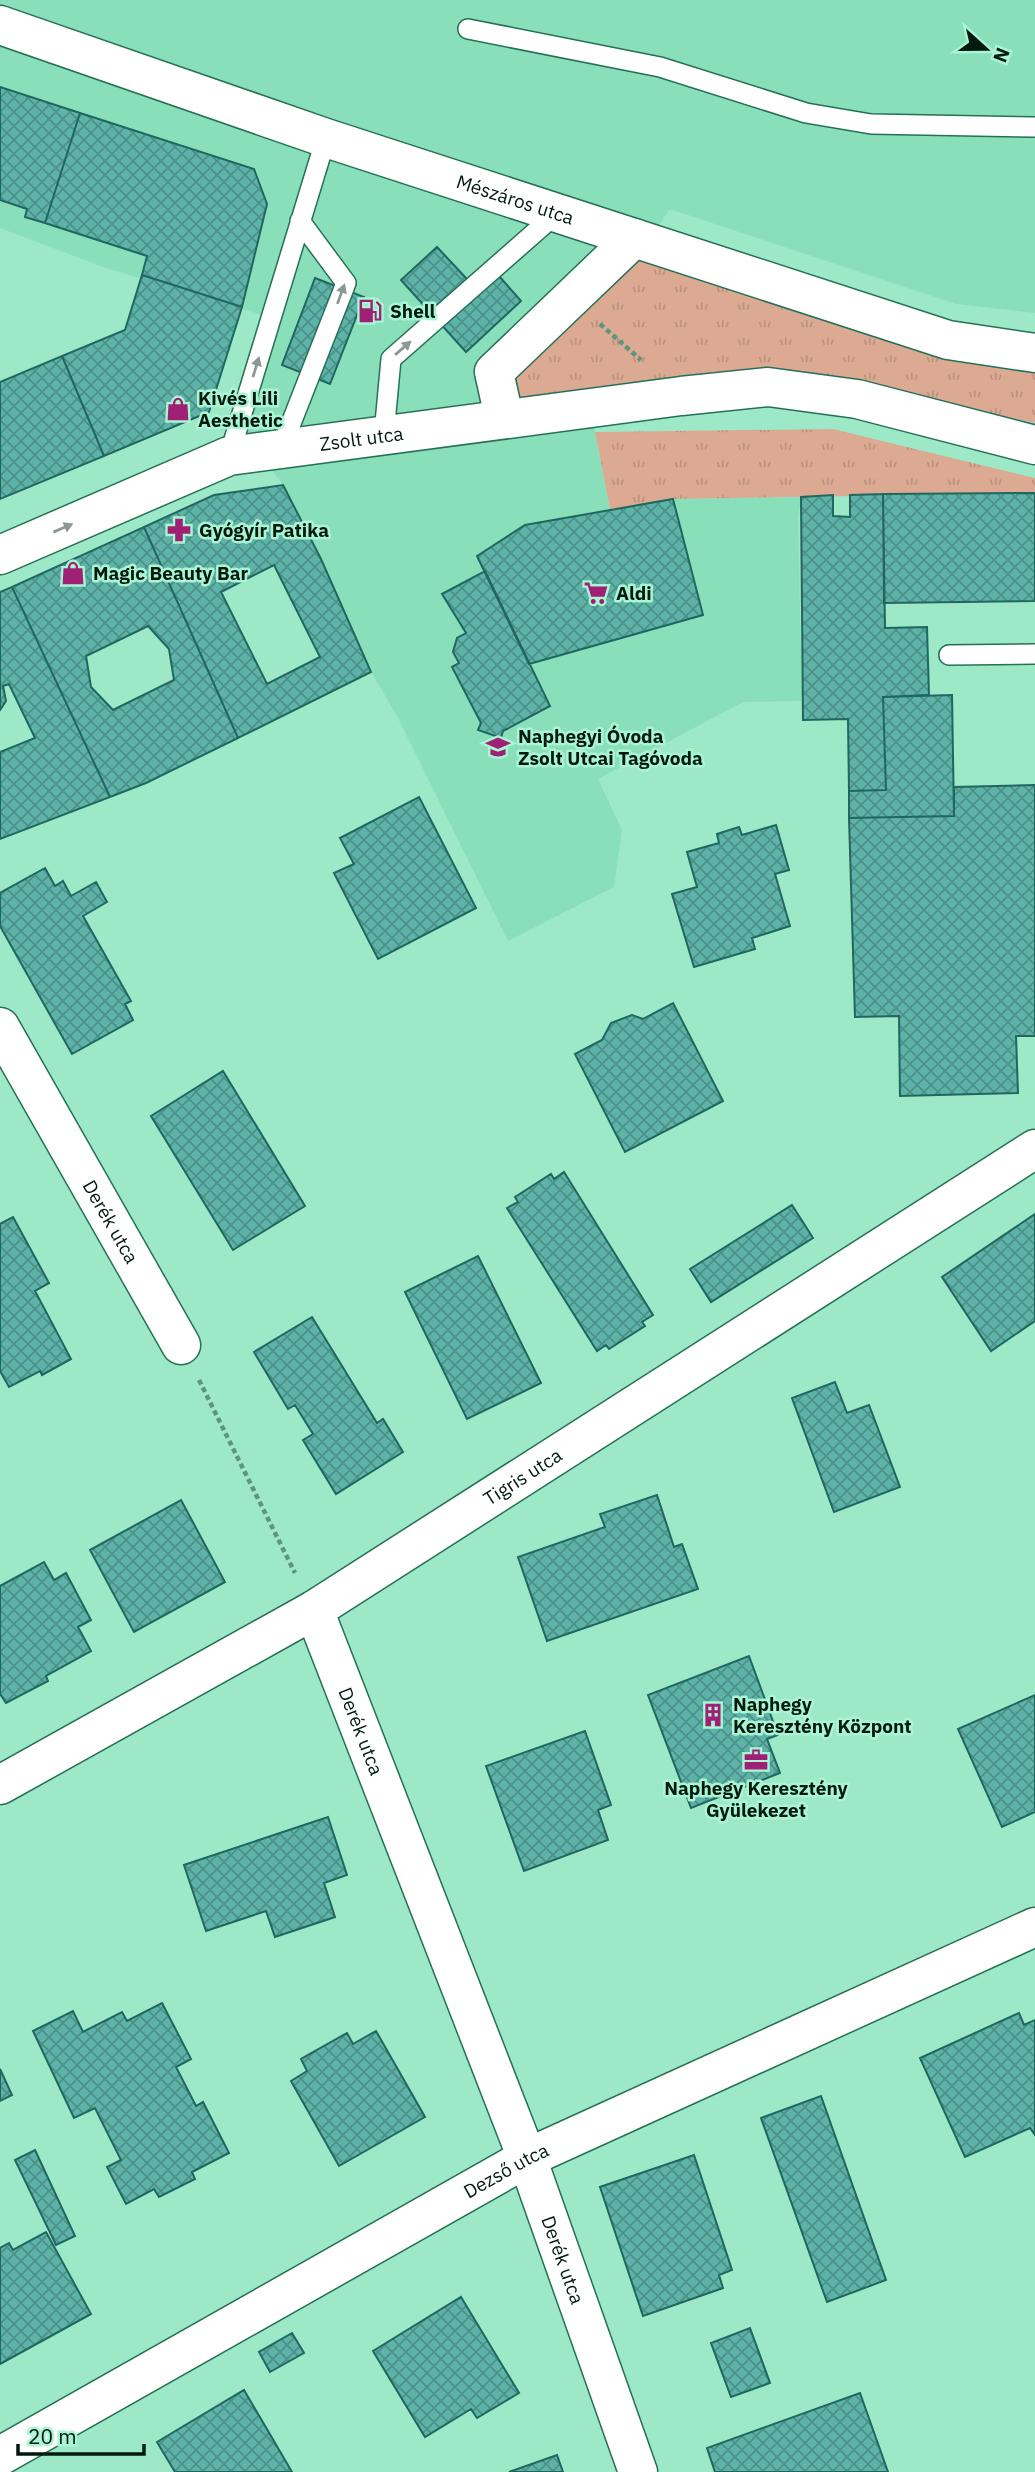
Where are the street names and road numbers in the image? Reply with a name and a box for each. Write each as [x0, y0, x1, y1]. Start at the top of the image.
street label: Mészáros utca [453, 169, 577, 230]
street label: Zsolt utca [318, 421, 405, 456]
street label: Derék utca [78, 1176, 144, 1268]
street label: Tigris utca [479, 1443, 566, 1511]
street label: Derék utca [333, 1684, 389, 1778]
street label: Dezső utca [459, 2138, 552, 2203]
street label: Derék utca [536, 2212, 590, 2307]

